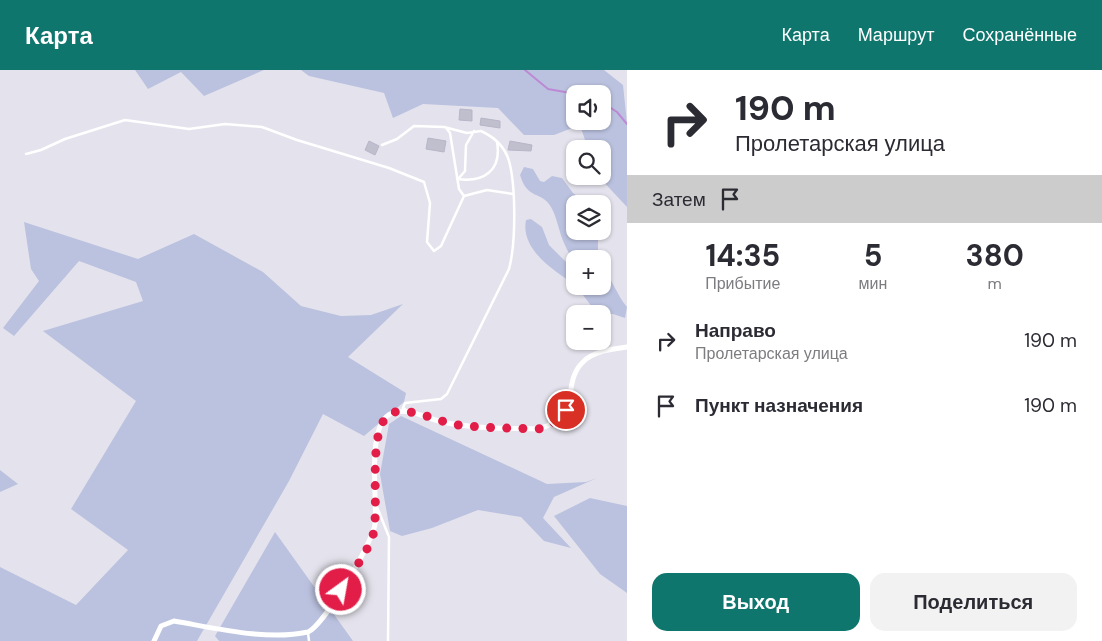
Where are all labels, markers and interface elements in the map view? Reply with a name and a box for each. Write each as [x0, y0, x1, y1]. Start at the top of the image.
text: Карта [25, 20, 93, 51]
text: Карта [782, 23, 830, 47]
text: Маршрут [858, 23, 934, 47]
text: Сохранённые [962, 23, 1077, 47]
map controls [566, 85, 611, 350]
button: sound [566, 85, 611, 130]
text: 190 m [735, 85, 836, 131]
icon: right [652, 90, 717, 155]
text: Пролетарская улица [735, 129, 945, 158]
button: search [566, 140, 611, 185]
icon: arrive [716, 185, 744, 213]
text: Затем [652, 187, 706, 212]
button: layers [566, 195, 611, 240]
text: 14:35 [705, 236, 780, 275]
text: 5 [864, 236, 882, 275]
text: 380 [966, 236, 1024, 275]
button: + [566, 250, 611, 295]
text: Прибытие [705, 273, 780, 294]
text: мин [859, 273, 887, 294]
text: m [988, 273, 1002, 294]
button: − [566, 305, 611, 350]
text: Направо [695, 318, 776, 343]
icon: right [652, 327, 680, 355]
text: 190 m [1024, 328, 1077, 353]
text: Пролетарская улица [695, 343, 848, 364]
pin [545, 389, 587, 431]
icon: arrive [652, 392, 680, 420]
text: Пункт назначения [695, 393, 863, 418]
text: 190 m [1024, 393, 1077, 418]
icon: arrive [552, 396, 580, 424]
position arrow [314, 563, 366, 615]
button: Выход [652, 573, 860, 631]
button: Поделиться [870, 573, 1077, 631]

